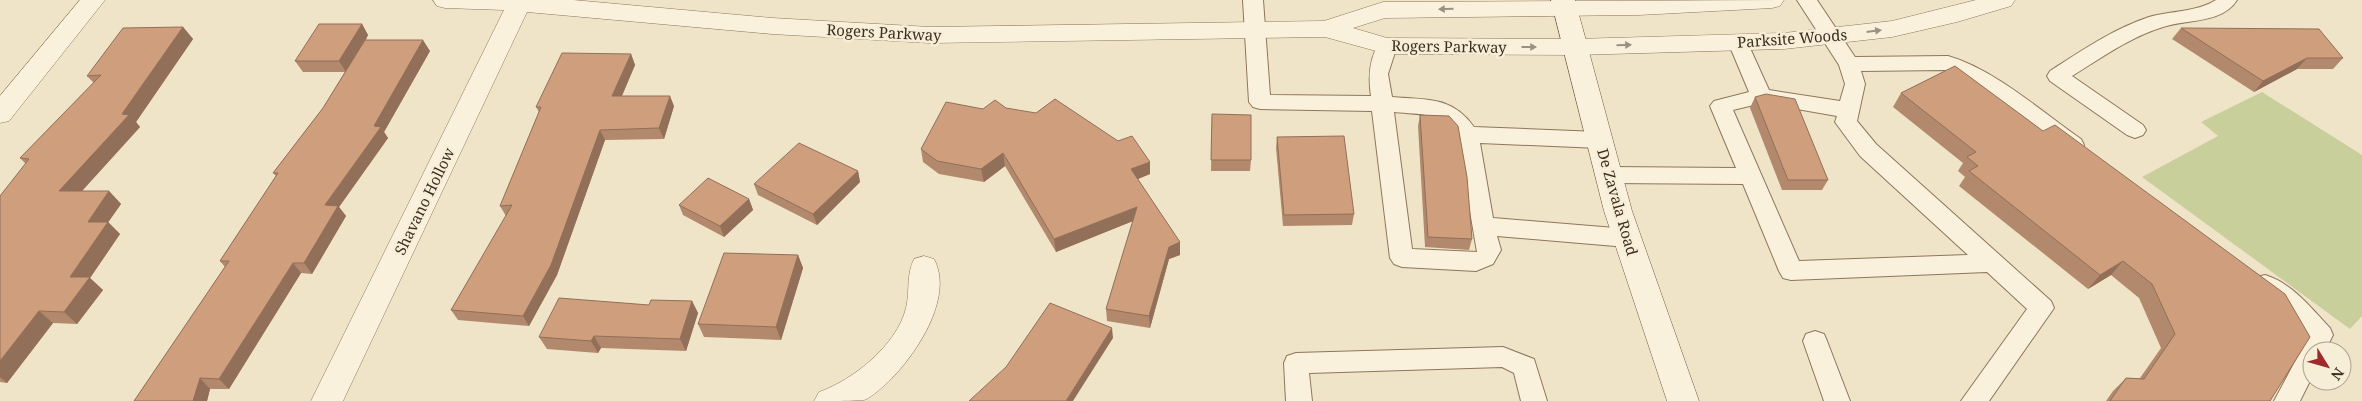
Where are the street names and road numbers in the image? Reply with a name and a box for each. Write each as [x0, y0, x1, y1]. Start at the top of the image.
street label: Rogers Parkway [826, 19, 943, 45]
street label: Parksite Woods [1736, 24, 1848, 52]
street label: Rogers Parkway [1391, 35, 1507, 57]
street label: Shavano Hollow [389, 144, 459, 258]
street label: De Zavala Road [1593, 146, 1643, 258]

